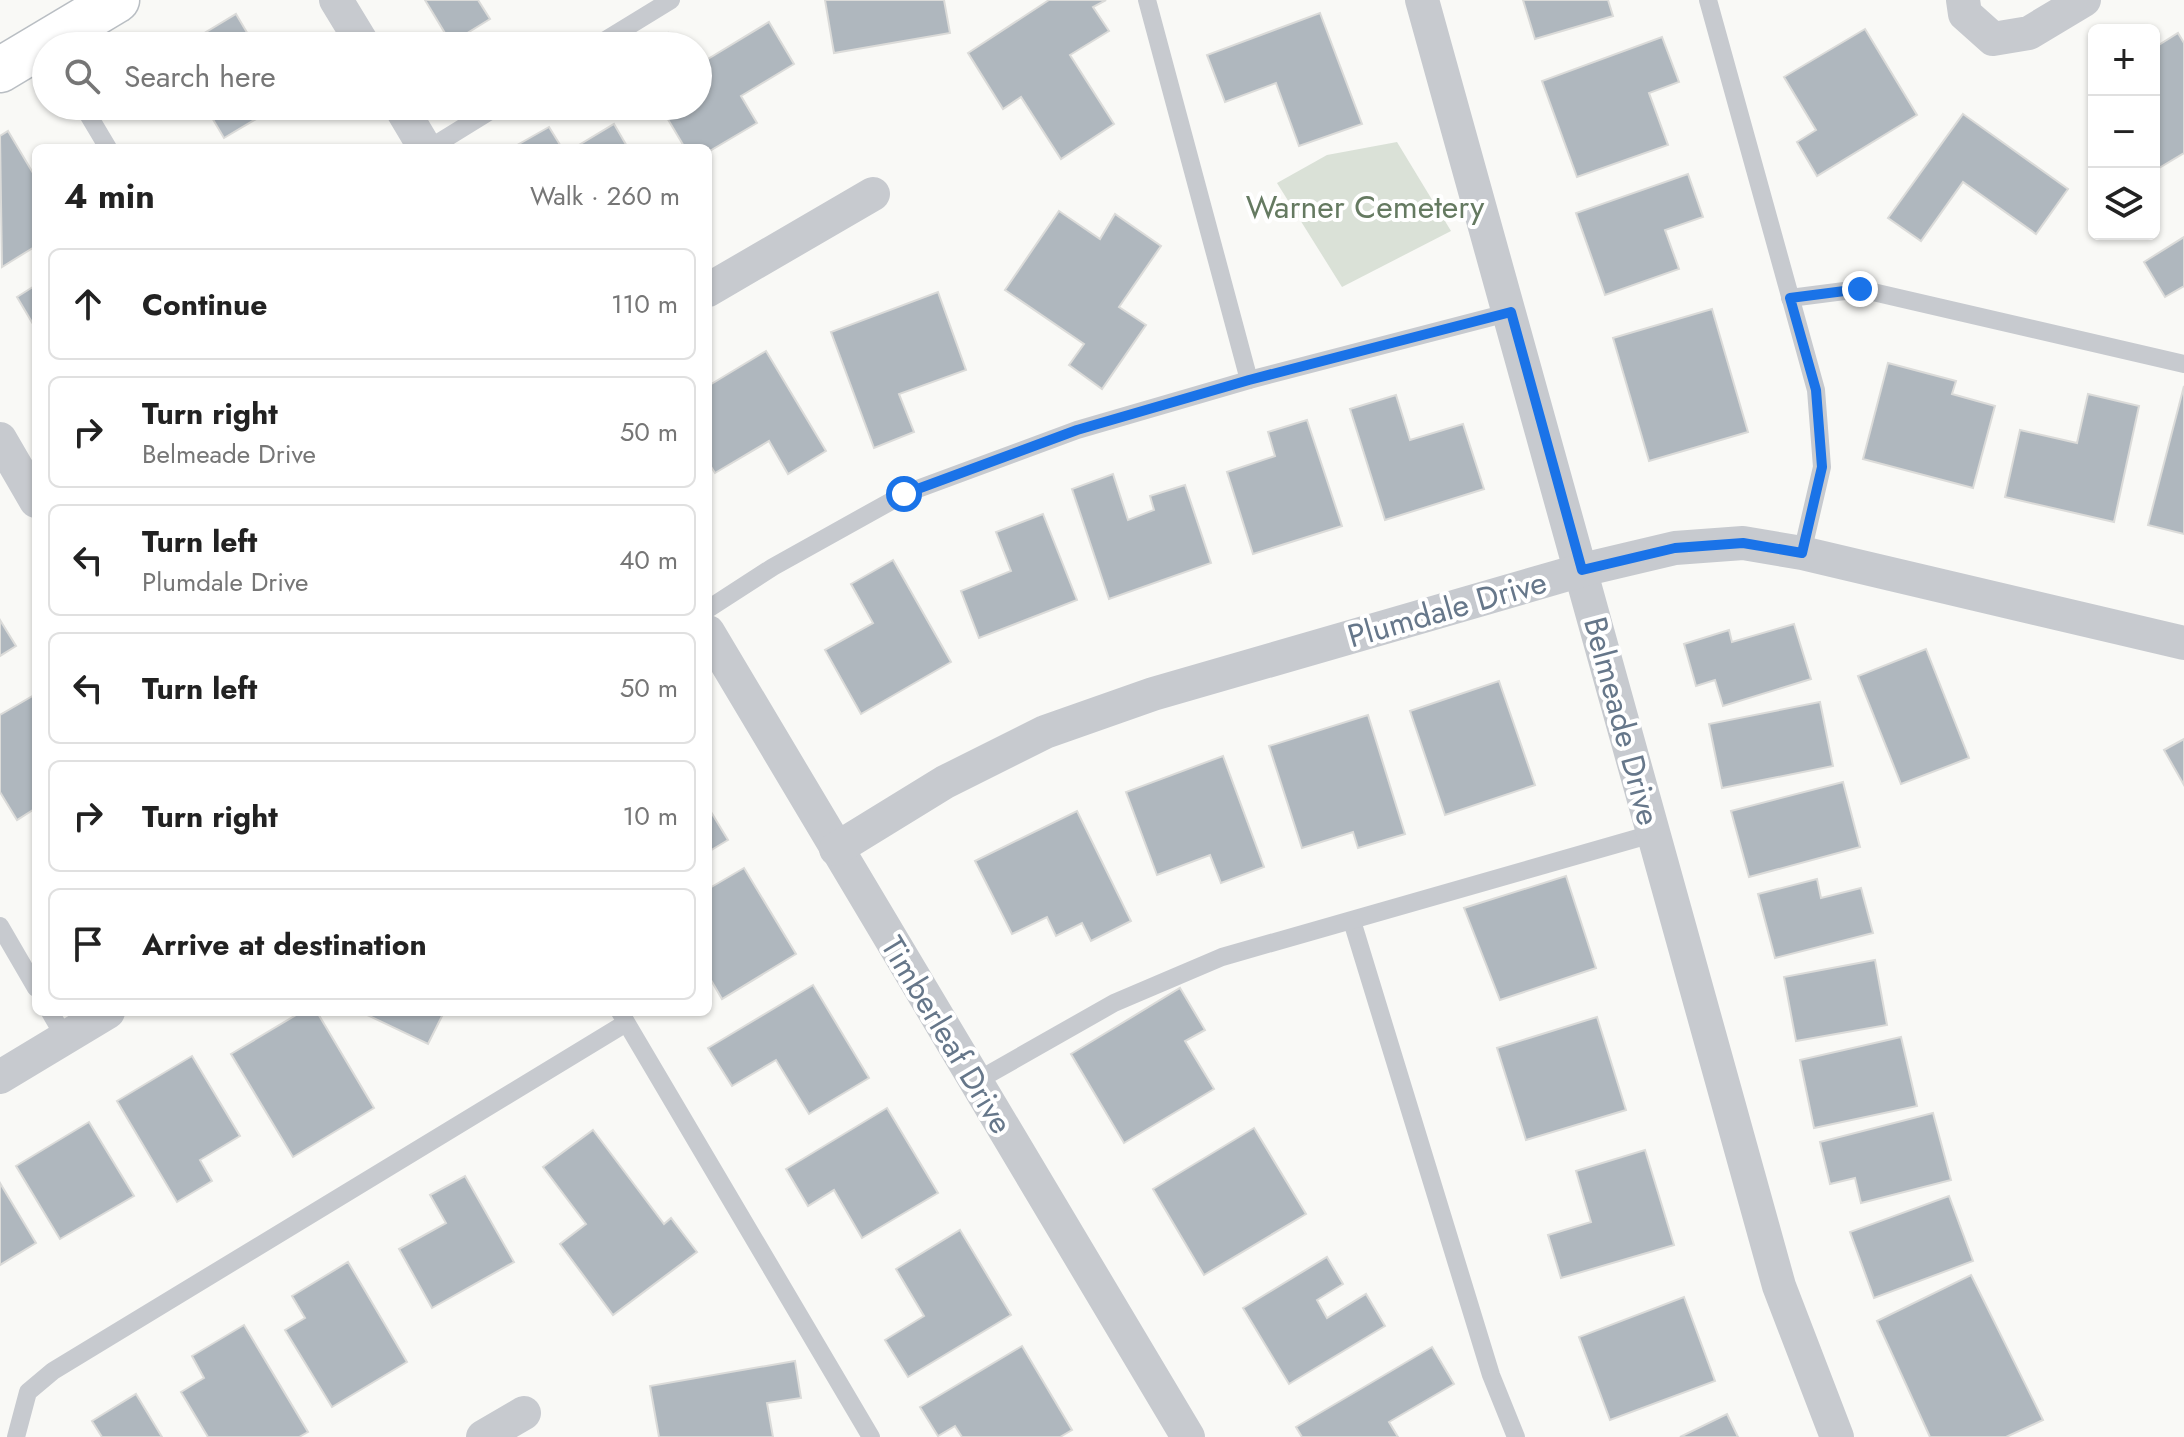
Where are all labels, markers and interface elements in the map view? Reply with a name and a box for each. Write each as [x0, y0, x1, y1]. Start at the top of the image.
map controls [2088, 24, 2160, 240]
button: + [2088, 24, 2160, 96]
search box [32, 32, 712, 120]
icon: search [60, 54, 104, 98]
text: Search here [124, 55, 276, 98]
button: − [2088, 96, 2160, 168]
button: layers [2088, 168, 2160, 240]
text: 4 min [64, 172, 155, 221]
text: Walk · 260 m [530, 177, 680, 215]
park label: Warner Cemetery [1246, 184, 1485, 230]
route end [1842, 271, 1878, 307]
icon: ahead [66, 282, 110, 326]
text: Continue [142, 283, 268, 326]
text: 110 m [611, 285, 678, 323]
text: Turn right [142, 392, 278, 435]
icon: right [66, 410, 110, 454]
text: 50 m [620, 413, 678, 451]
text: Belmeade Drive [142, 435, 316, 473]
route start [886, 476, 922, 512]
text: Turn left [142, 520, 257, 563]
icon: left [66, 538, 110, 582]
text: 40 m [619, 541, 678, 579]
street label: Plumdale Drive [1342, 559, 1552, 659]
text: Plumdale Drive [142, 563, 308, 601]
street label: Belmeade Drive [1572, 612, 1672, 830]
icon: left [66, 666, 110, 710]
text: Turn left [142, 667, 257, 710]
text: 50 m [620, 669, 678, 707]
icon: right [66, 794, 110, 838]
text: Turn right [142, 795, 278, 838]
text: 10 m [623, 797, 678, 835]
icon: arrive [66, 922, 110, 966]
text: Arrive at destination [142, 923, 427, 966]
street label: Timberleaf Drive [870, 928, 1024, 1142]

